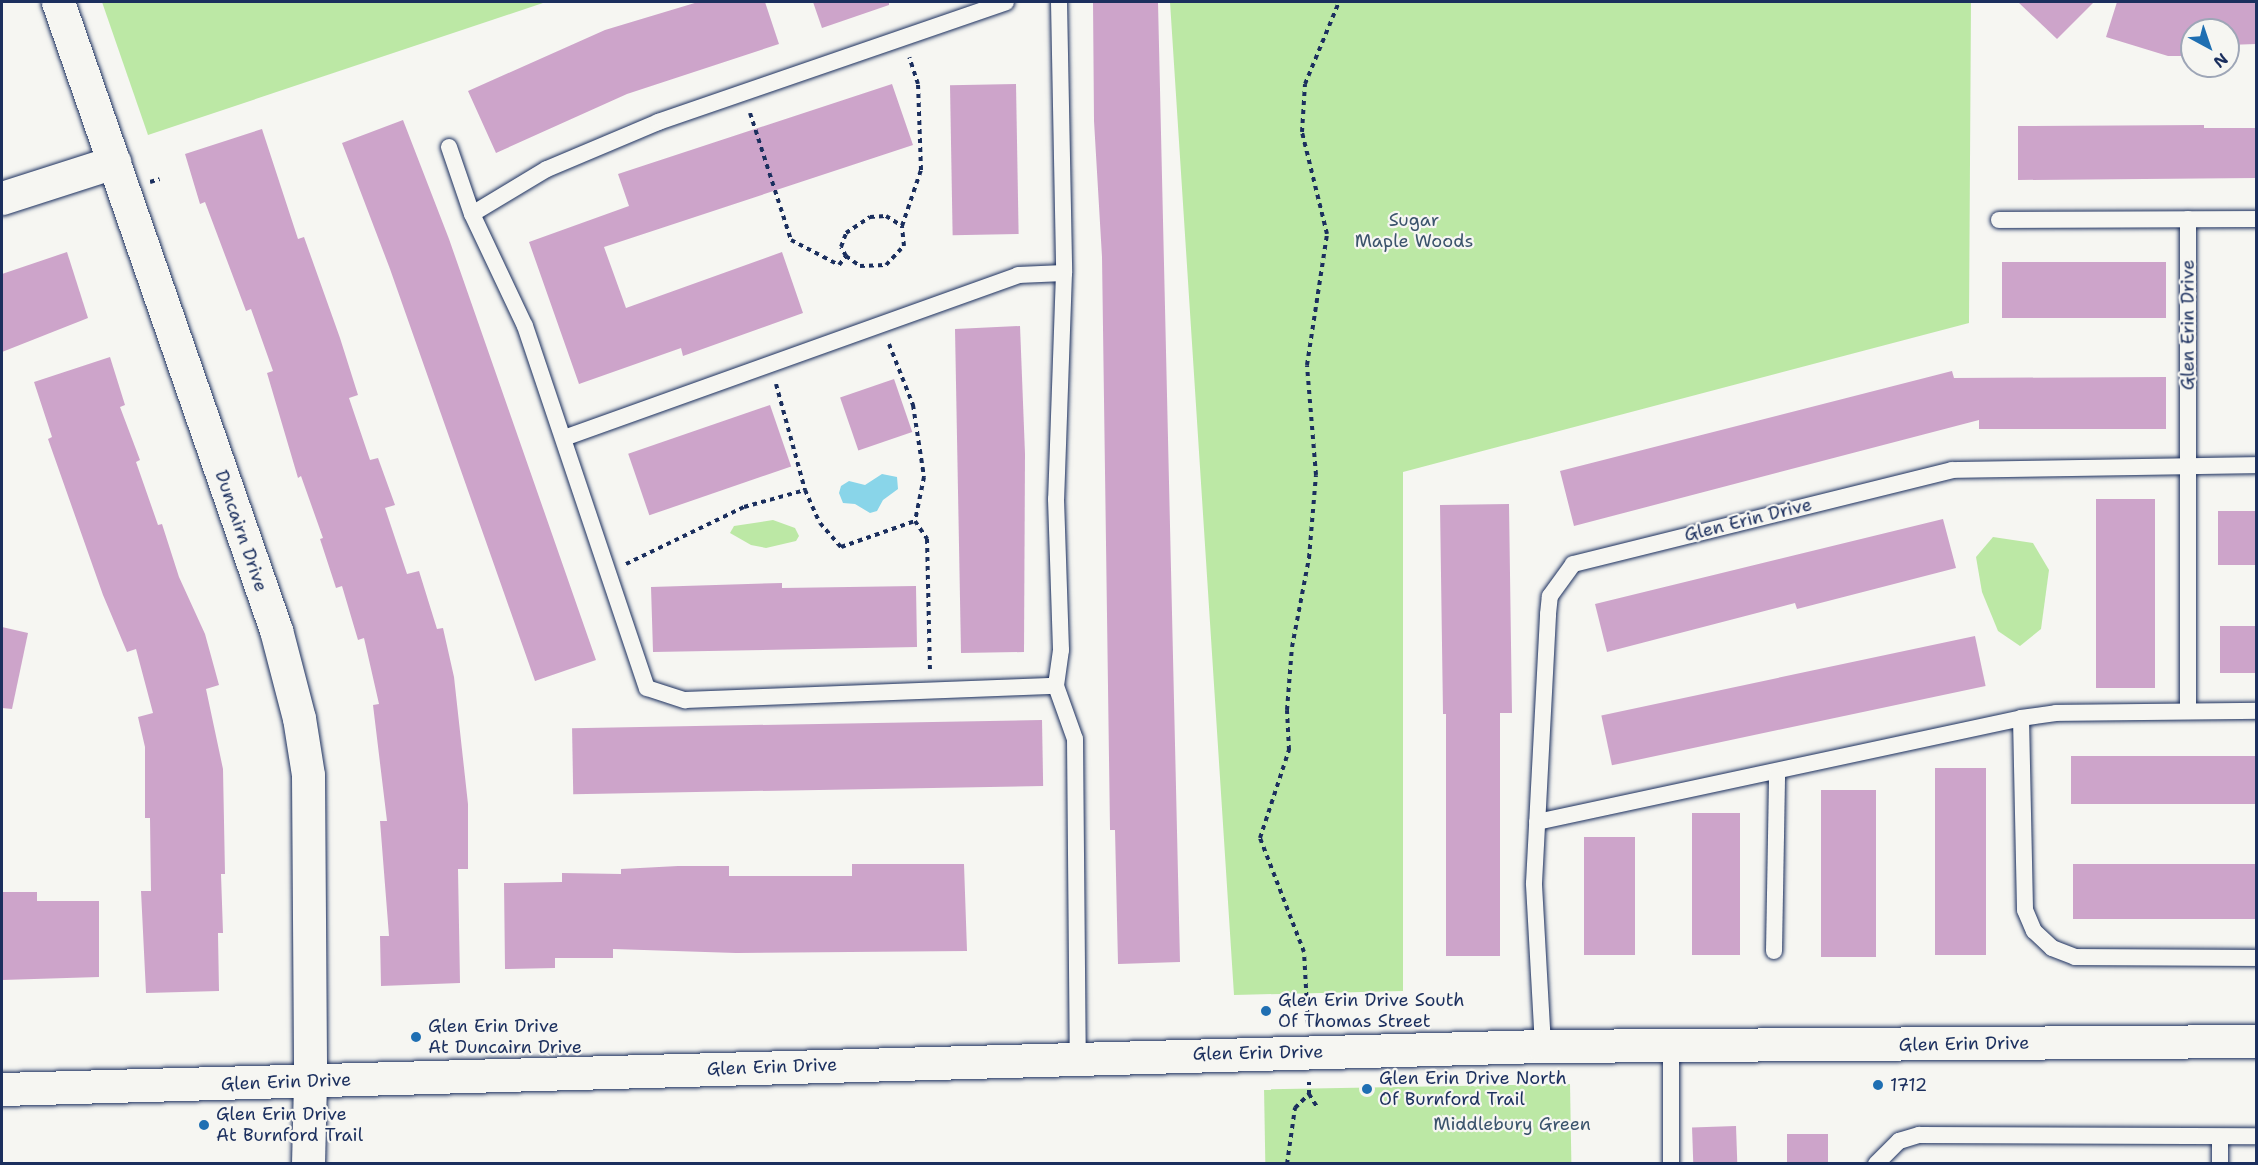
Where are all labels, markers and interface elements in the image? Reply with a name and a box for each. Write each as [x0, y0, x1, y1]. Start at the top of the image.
north arrow [2180, 18, 2240, 78]
text: N [2209, 49, 2232, 73]
park label: Sugar Maple Woods [1355, 210, 1473, 252]
street label: Glen Erin Drive [2177, 260, 2199, 390]
street label: Duncairn Drive [210, 467, 272, 595]
street label: Glen Erin Drive [1682, 494, 1814, 546]
place label: Glen Erin Drive South Of Thomas Street [1278, 990, 1465, 1032]
marker: Glen Erin Drive South Of Thomas Street [1259, 1004, 1273, 1018]
place label: Glen Erin Drive At Duncairn Drive [428, 1016, 582, 1058]
marker: Glen Erin Drive At Duncairn Drive [409, 1030, 423, 1044]
street label: Glen Erin Drive [1899, 1032, 2029, 1056]
street label: Glen Erin Drive [1193, 1041, 1323, 1065]
street label: Glen Erin Drive [706, 1054, 838, 1080]
place label: Glen Erin Drive North Of Burnford Trail [1379, 1068, 1567, 1110]
street label: Glen Erin Drive [220, 1069, 352, 1095]
place label: 1712 [1890, 1074, 1927, 1096]
marker: 1712 [1871, 1078, 1885, 1092]
marker: Glen Erin Drive North Of Burnford Trail [1360, 1082, 1374, 1096]
place label: Glen Erin Drive At Burnford Trail [216, 1104, 363, 1146]
park label: Middlebury Green [1433, 1113, 1591, 1135]
marker: Glen Erin Drive At Burnford Trail [197, 1118, 211, 1132]

